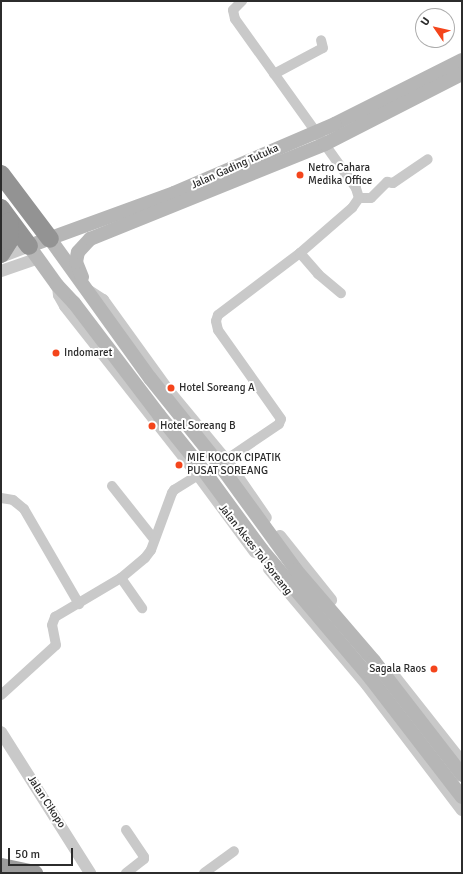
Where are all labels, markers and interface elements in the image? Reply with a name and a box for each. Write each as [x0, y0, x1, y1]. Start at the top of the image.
north arrow [415, 8, 455, 48]
text: U [418, 15, 433, 28]
street label: Jalan Gading Tutuka [189, 142, 281, 192]
place label: Netro Cahara Medika Office [308, 162, 372, 188]
marker: Netro Cahara Medika Office [295, 170, 305, 180]
place label: Indomaret [64, 346, 112, 360]
marker: Indomaret [51, 348, 61, 358]
place label: Hotel Soreang A [179, 381, 255, 395]
marker: Hotel Soreang A [166, 383, 176, 393]
place label: Hotel Soreang B [160, 419, 236, 433]
marker: Hotel Soreang B [147, 421, 157, 431]
place label: MIE KOCOK CIPATIK PUSAT SOREANG [187, 452, 281, 478]
marker: MIE KOCOK CIPATIK PUSAT SOREANG [174, 460, 184, 470]
street label: Jalan Akses Tol Soreang [215, 502, 295, 598]
place label: Sagala Raos [369, 662, 426, 676]
marker: Sagala Raos [429, 664, 439, 674]
street label: Jalan Cikopo [24, 773, 68, 831]
scale bar [10, 840, 75, 866]
text: 50 m [15, 847, 40, 862]

